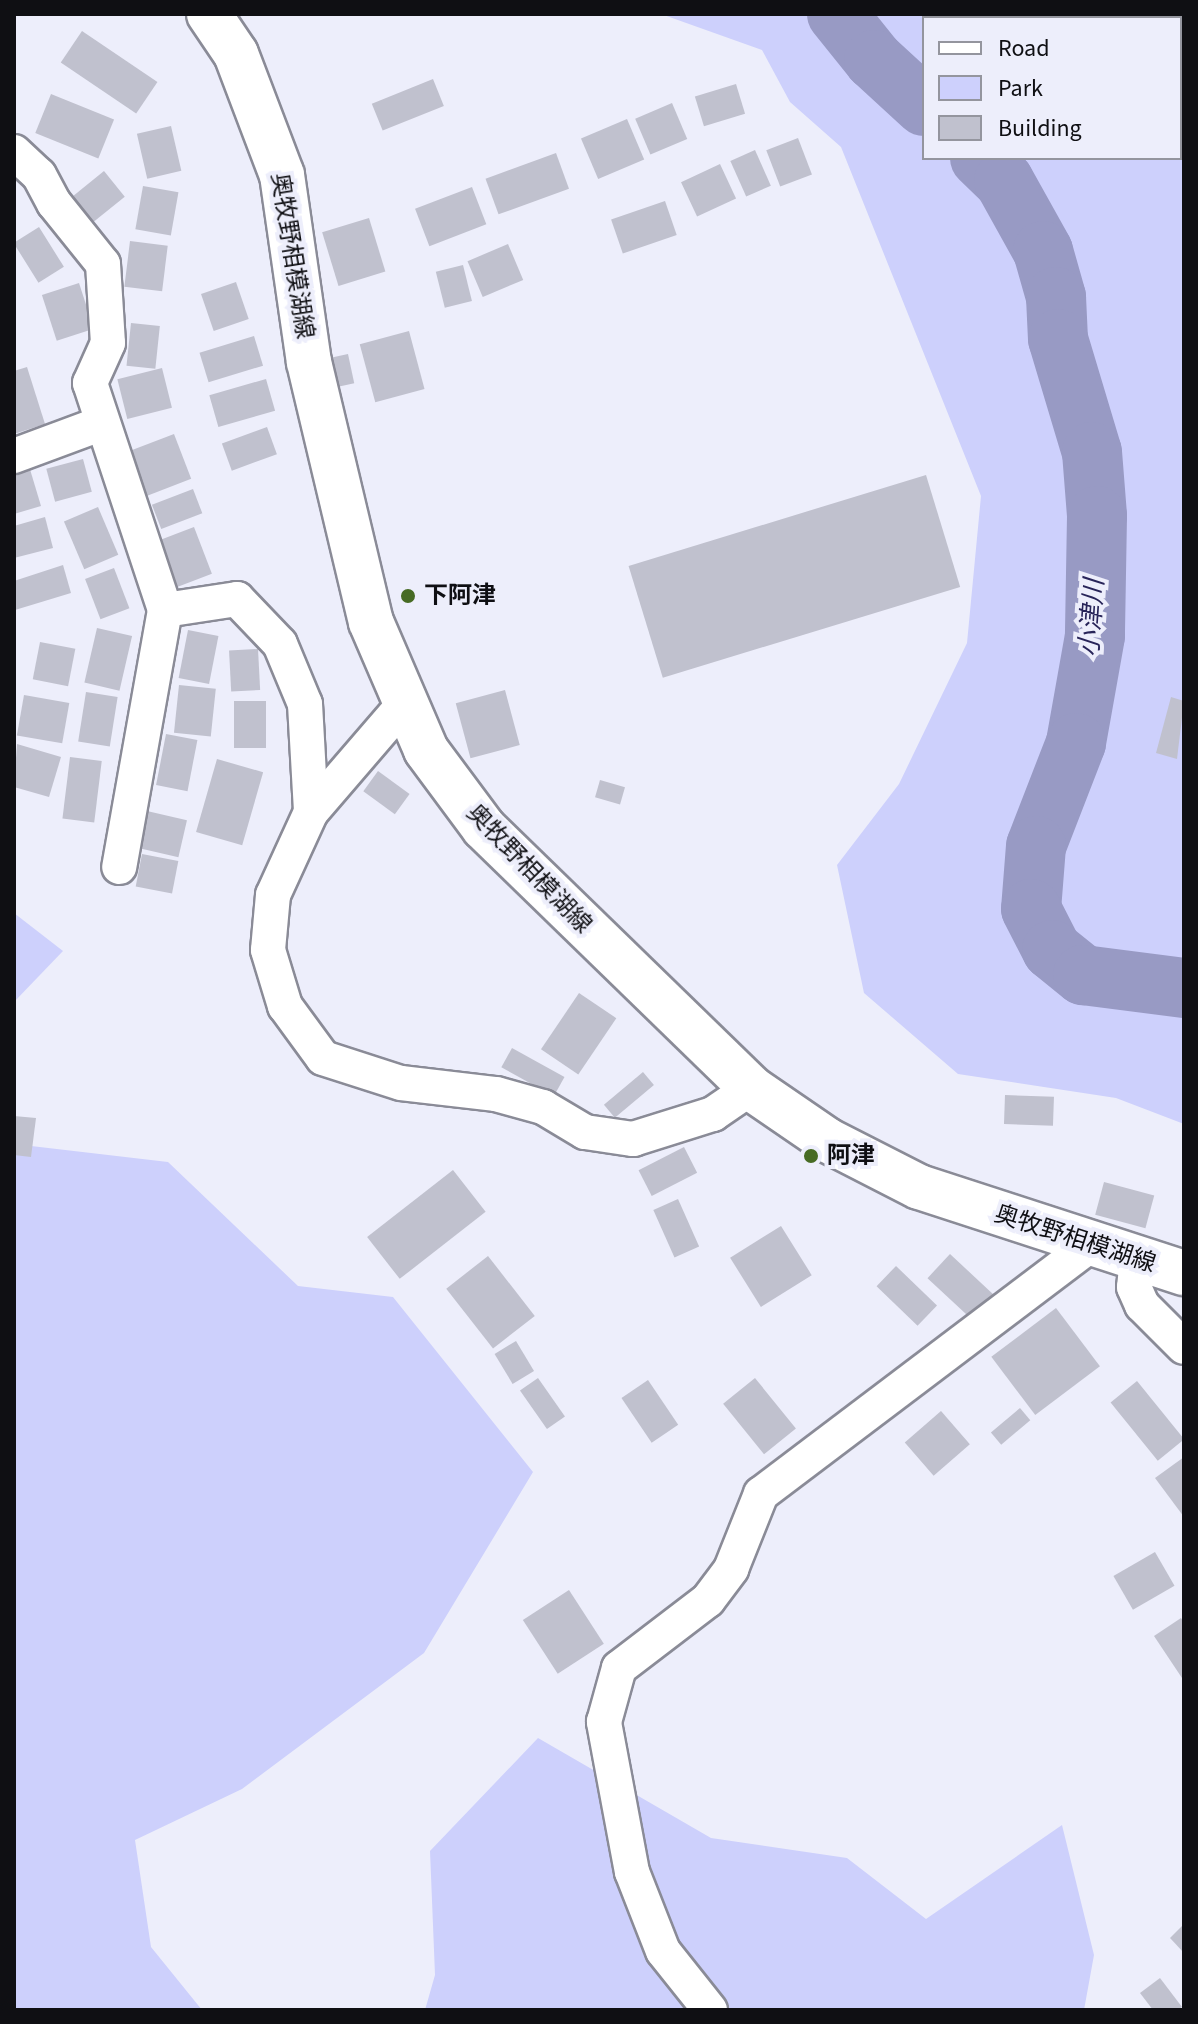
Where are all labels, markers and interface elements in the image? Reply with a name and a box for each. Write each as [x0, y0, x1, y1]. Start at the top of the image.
legend [922, 16, 1182, 160]
text: Road [998, 31, 1050, 66]
text: Park [998, 71, 1043, 106]
text: Building [998, 111, 1082, 146]
street label: 奥牧野相模湖線 [265, 171, 319, 341]
water label: 小津川 [1074, 578, 1110, 658]
place label: 下阿津 [424, 582, 496, 610]
marker: 下阿津 [399, 587, 417, 605]
street label: 奥牧野相模湖線 [460, 799, 598, 939]
place label: 阿津 [827, 1142, 875, 1170]
marker: 阿津 [802, 1147, 820, 1165]
street label: 奥牧野相模湖線 [991, 1199, 1159, 1279]

